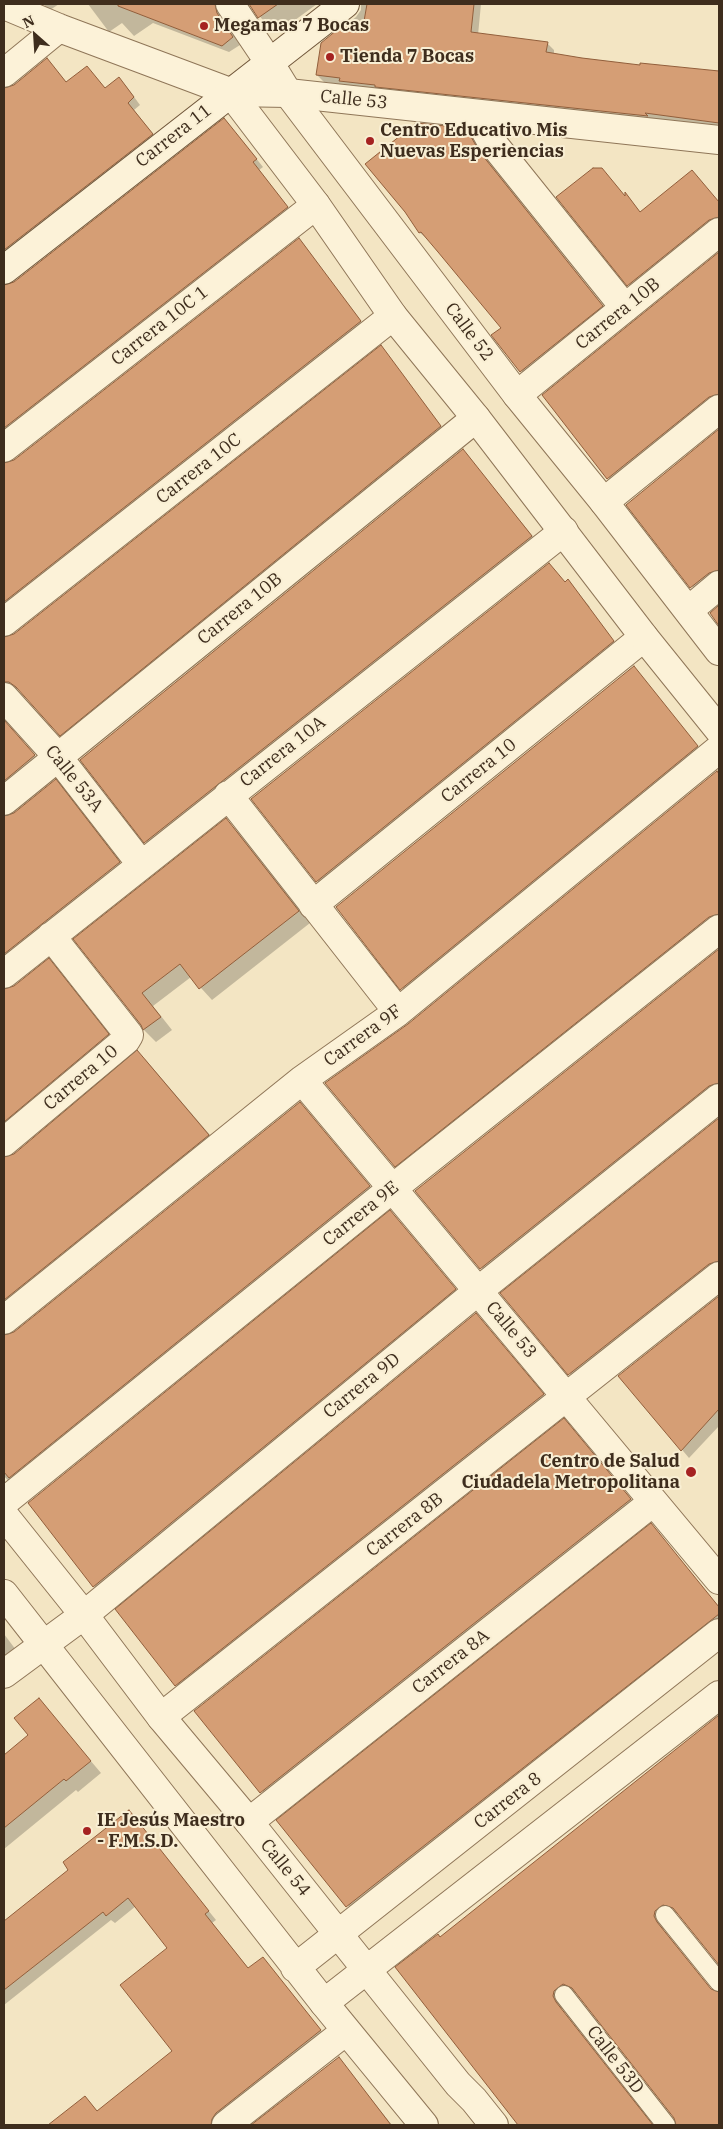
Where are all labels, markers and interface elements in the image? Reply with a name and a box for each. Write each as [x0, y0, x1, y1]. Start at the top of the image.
north arrow [10, 10, 60, 60]
text: N [19, 11, 37, 32]
place label: Megamas 7 Bocas [214, 15, 369, 37]
marker: Megamas 7 Bocas [198, 20, 210, 32]
place label: Tienda 7 Bocas [340, 46, 474, 68]
marker: Tienda 7 Bocas [324, 51, 336, 63]
street label: Calle 53 [319, 86, 389, 114]
street label: Carrera 11 [132, 100, 216, 172]
place label: Centro Educativo Mis Nuevas Esperiencias [380, 120, 567, 162]
marker: Centro Educativo Mis Nuevas Esperiencias [364, 135, 376, 147]
street label: Carrera 10B [571, 273, 665, 355]
street label: Carrera 10C 1 [107, 281, 213, 371]
street label: Calle 52 [440, 299, 498, 365]
street label: Carrera 10C [152, 429, 246, 509]
street label: Carrera 10B [193, 568, 287, 650]
street label: Carrera 10A [236, 712, 330, 792]
street label: Carrera 10 [437, 734, 521, 808]
street label: Calle 53A [40, 741, 108, 817]
street label: Carrera 9F [320, 1001, 406, 1071]
street label: Carrera 10 [39, 1041, 123, 1115]
street label: Carrera 9E [319, 1177, 403, 1251]
street label: Calle 53 [481, 1297, 541, 1363]
street label: Carrera 9D [319, 1349, 405, 1423]
place label: Centro de Salud Ciudadela Metropolitana [461, 1451, 680, 1494]
marker: Centro de Salud Ciudadela Metropolitana [684, 1465, 698, 1479]
street label: Carrera 8B [362, 1488, 448, 1562]
street label: Carrera 8A [408, 1625, 494, 1699]
street label: Carrera 8 [470, 1768, 546, 1834]
place label: IE Jesús Maestro - F.M.S.D. [97, 1810, 245, 1852]
marker: IE Jesús Maestro - F.M.S.D. [81, 1825, 93, 1837]
street label: Calle 54 [255, 1835, 315, 1901]
street label: Calle 53D [582, 2022, 648, 2098]

